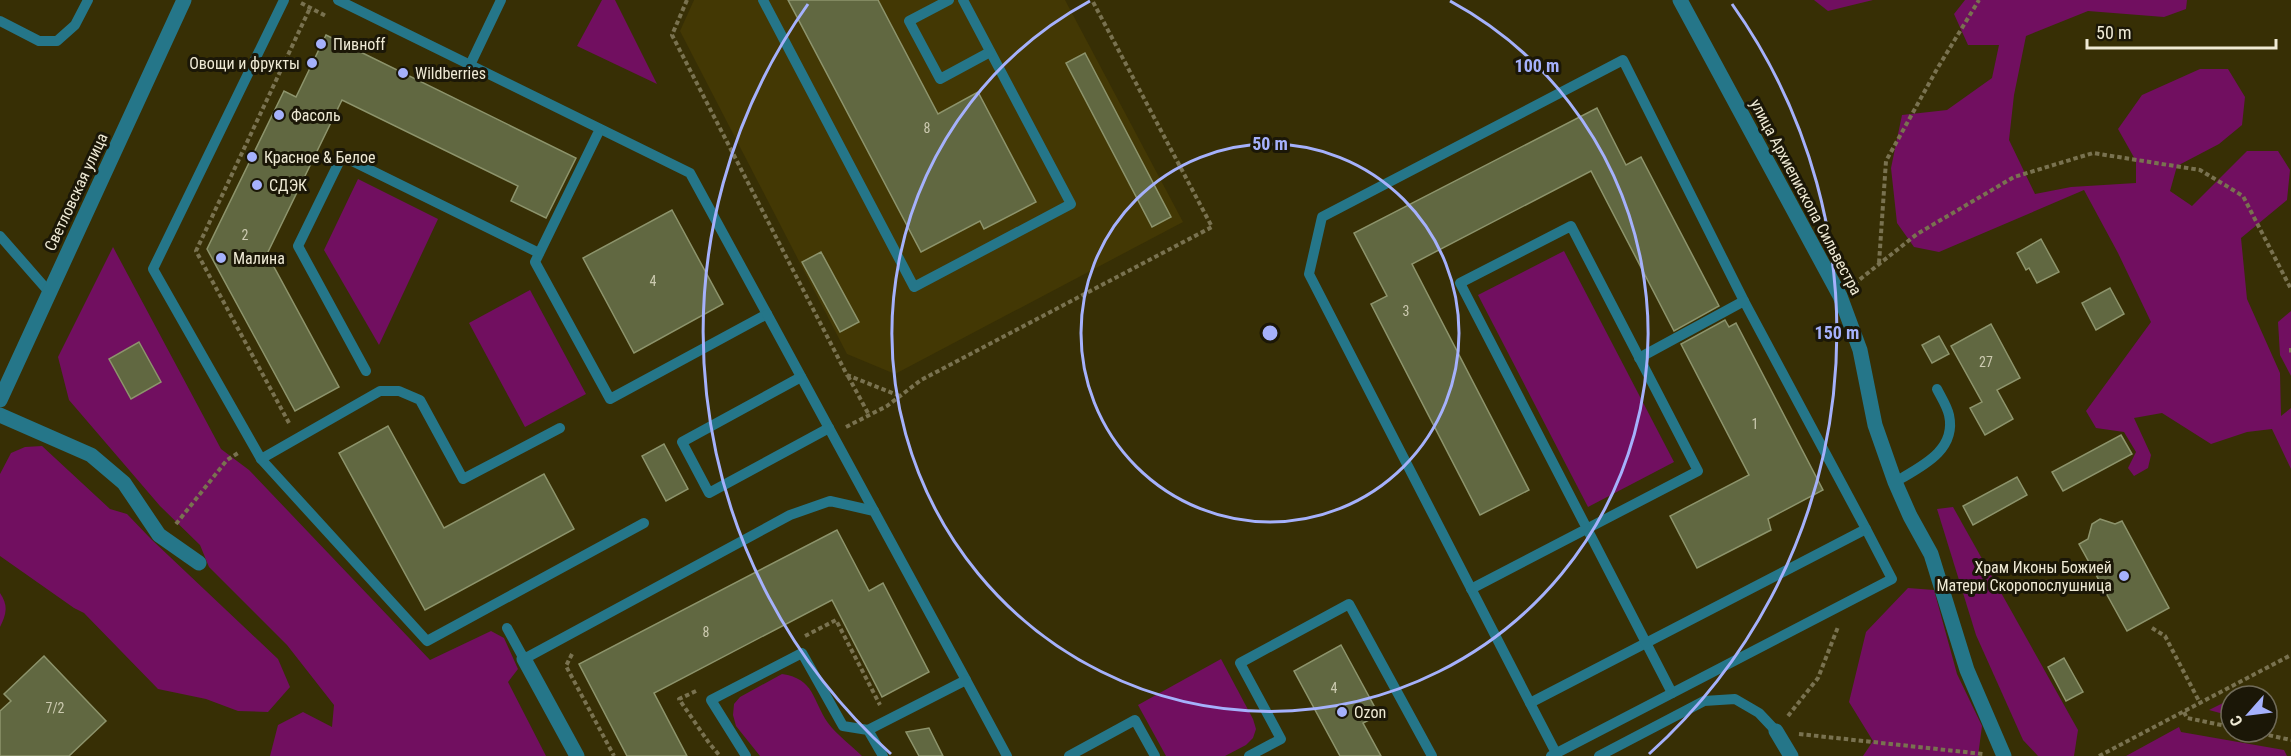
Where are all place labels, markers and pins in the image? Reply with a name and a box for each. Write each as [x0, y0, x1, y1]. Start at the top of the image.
place label: Пивноff [333, 35, 385, 54]
marker: Пивноff [314, 37, 328, 51]
place label: Овощи и фрукты [189, 54, 300, 73]
marker: Овощи и фрукты [305, 56, 319, 70]
place label: Wildberries [415, 64, 486, 83]
marker: Wildberries [396, 66, 410, 80]
place label: Фасоль [291, 106, 341, 125]
marker: Фасоль [272, 108, 286, 122]
place label: Красное & Белое [264, 148, 375, 167]
marker: Красное & Белое [245, 150, 259, 164]
place label: СДЭК [269, 176, 307, 195]
marker: СДЭК [250, 178, 264, 192]
place label: Малина [233, 249, 285, 268]
marker: Малина [214, 251, 228, 265]
centre of rings [1260, 323, 1280, 343]
place label: Храм Иконы Божией Матери Скоропослушница [1936, 558, 2112, 595]
marker: Храм Иконы Божией Матери Скоропослушница [2117, 569, 2131, 583]
place label: Ozon [1354, 703, 1386, 722]
marker: Ozon [1335, 705, 1349, 719]

